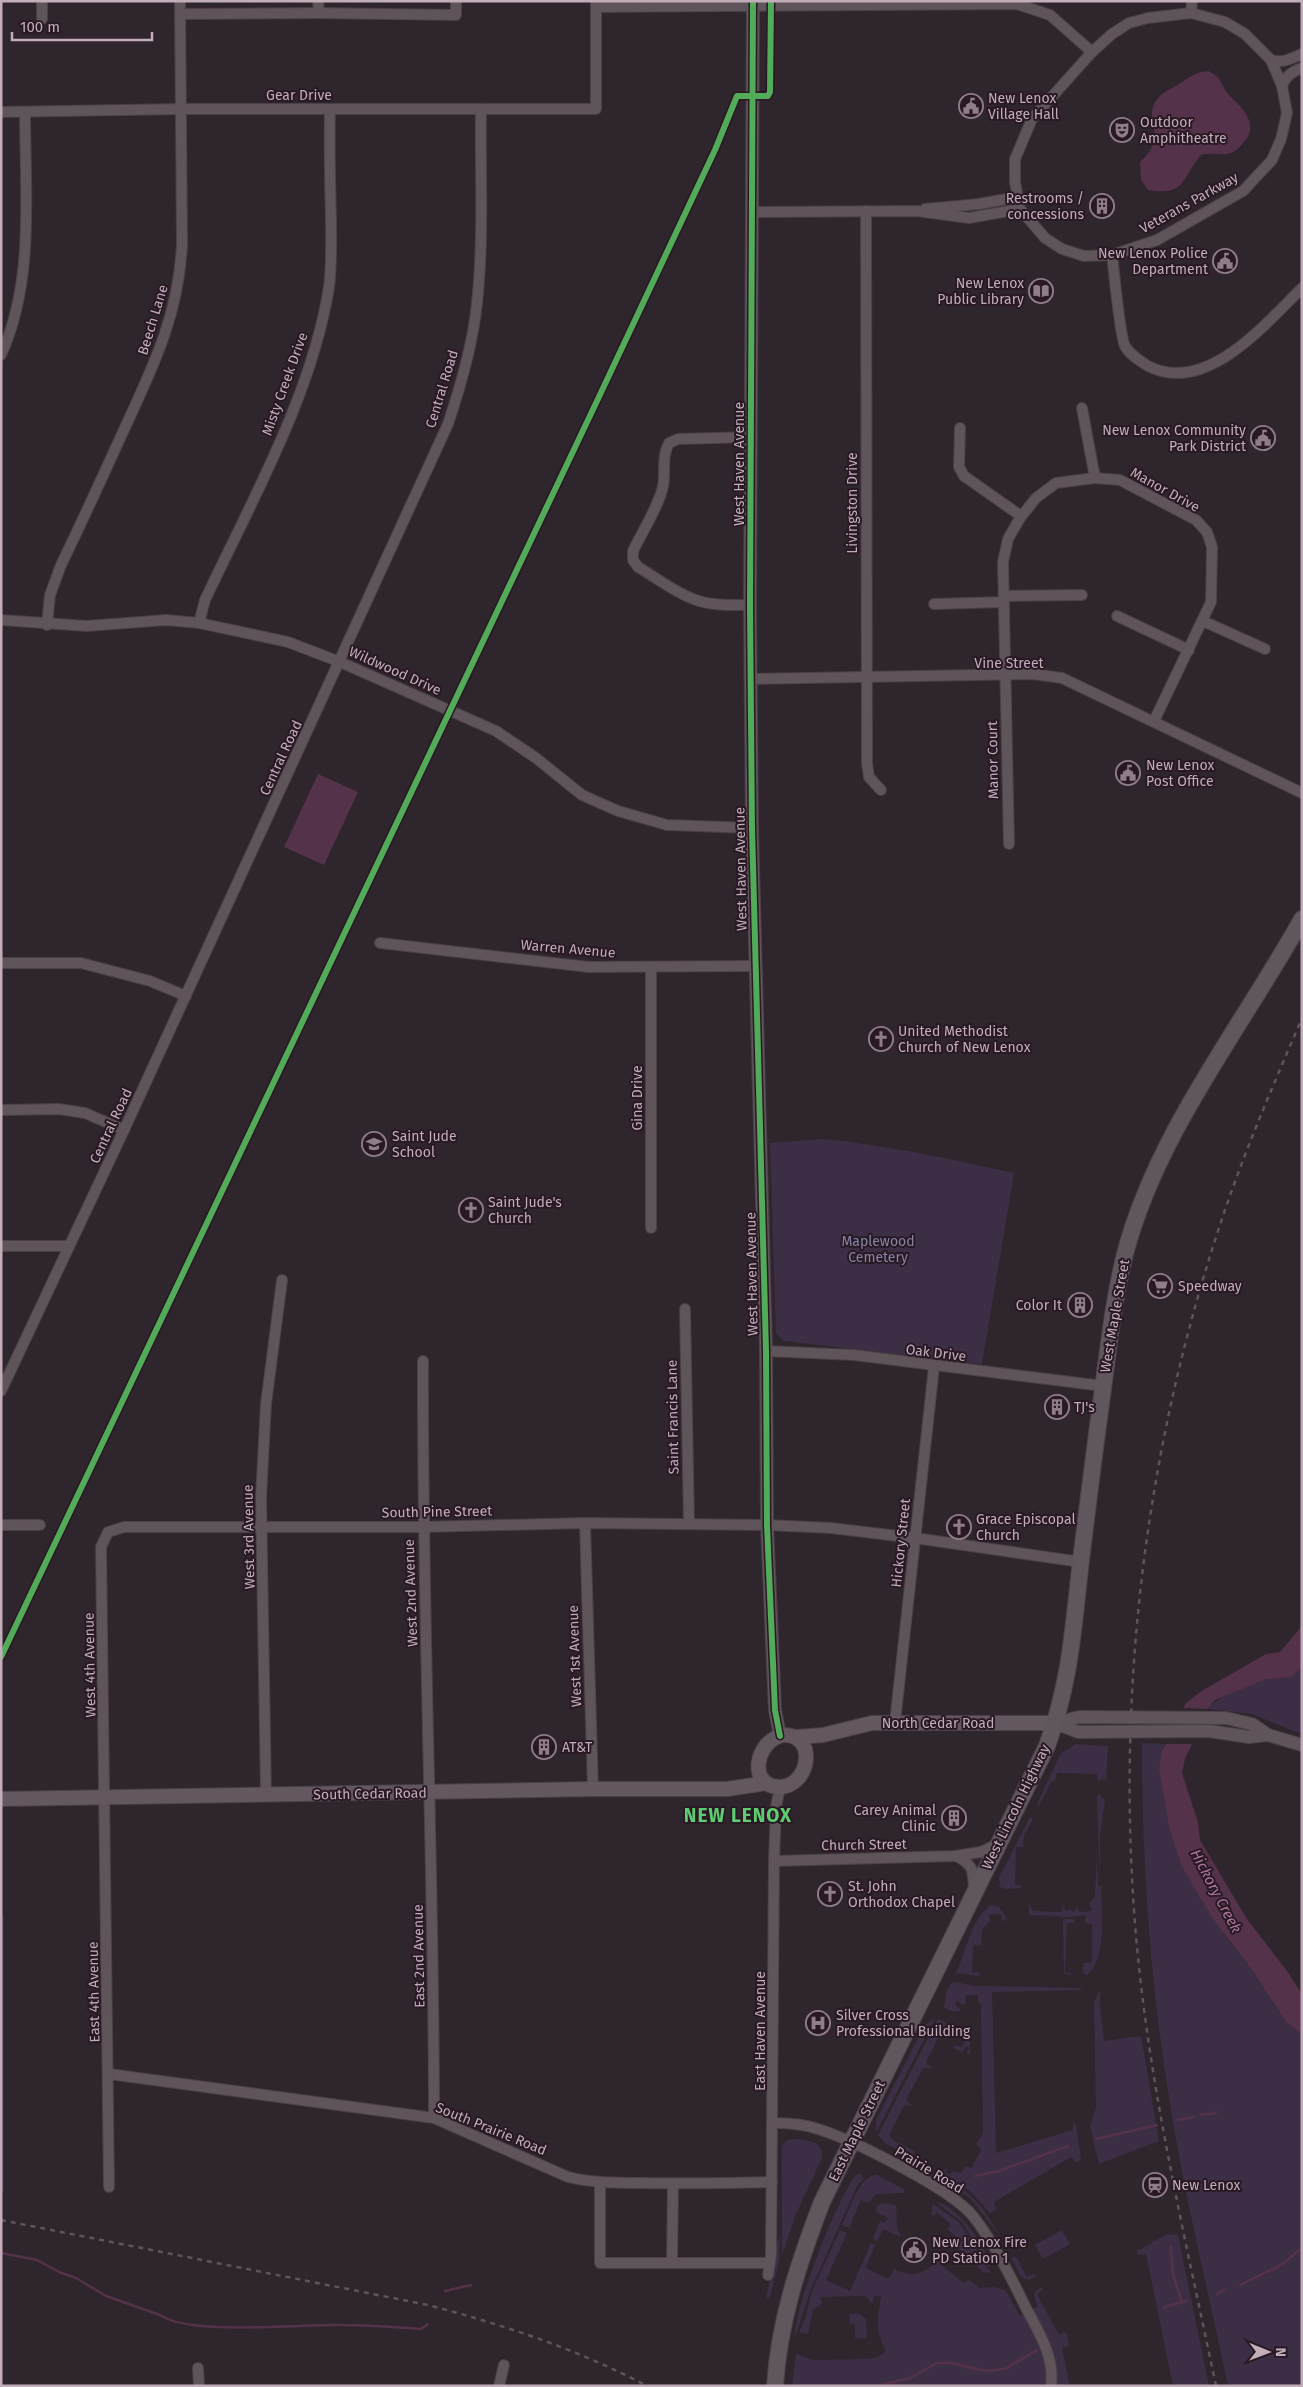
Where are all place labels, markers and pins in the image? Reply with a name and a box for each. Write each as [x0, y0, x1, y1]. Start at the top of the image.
place label: New Lenox Village Hall [988, 90, 1059, 123]
public building icon: New Lenox Village Hall [958, 93, 984, 119]
place label: Outdoor Amphitheatre [1140, 114, 1227, 147]
theatre icon: Outdoor Amphitheatre [1109, 117, 1135, 143]
place label: Restrooms / concessions [1006, 190, 1084, 223]
building icon: Restrooms / concessions [1089, 193, 1115, 219]
place label: New Lenox Police Department [1098, 245, 1209, 278]
public building icon: New Lenox Police Department [1212, 248, 1238, 274]
place label: New Lenox Public Library [937, 275, 1024, 308]
library icon: New Lenox Public Library [1028, 278, 1054, 304]
place label: New Lenox Community Park District [1102, 422, 1247, 455]
public building icon: New Lenox Community Park District [1250, 425, 1276, 451]
place label: New Lenox Post Office [1146, 757, 1214, 790]
public building icon: New Lenox Post Office [1115, 760, 1141, 786]
place label: United Methodist Church of New Lenox [898, 1023, 1031, 1056]
church icon: United Methodist Church of New Lenox [868, 1026, 894, 1052]
place label: Saint Jude School [392, 1128, 457, 1161]
school or university icon: Saint Jude School [361, 1131, 387, 1157]
place label: Saint Jude's Church [488, 1194, 562, 1227]
church icon: Saint Jude's Church [458, 1197, 484, 1223]
supermarket icon: Speedway [1147, 1273, 1173, 1299]
place label: Speedway [1178, 1278, 1242, 1295]
building icon: Color It [1067, 1292, 1093, 1318]
place label: Color It [1016, 1297, 1063, 1314]
building icon: TJ's [1044, 1394, 1070, 1420]
place label: TJ's [1074, 1399, 1095, 1416]
place label: Grace Episcopal Church [976, 1511, 1076, 1544]
church icon: Grace Episcopal Church [946, 1514, 972, 1540]
building icon: AT&T [531, 1734, 557, 1760]
place label: AT&T [562, 1739, 593, 1756]
place label: Carey Animal Clinic [854, 1802, 936, 1835]
building icon: Carey Animal Clinic [941, 1805, 967, 1831]
place label: St. John Orthodox Chapel [848, 1878, 955, 1911]
church icon: St. John Orthodox Chapel [817, 1881, 843, 1907]
place label: Silver Cross Professional Building [836, 2007, 971, 2040]
hospital icon: Silver Cross Professional Building [805, 2010, 831, 2036]
station icon: New Lenox [1142, 2172, 1168, 2198]
place label: New Lenox [1172, 2177, 1240, 2194]
place label: New Lenox Fire PD Station 1 [932, 2234, 1027, 2267]
public building icon: New Lenox Fire PD Station 1 [901, 2237, 927, 2263]

